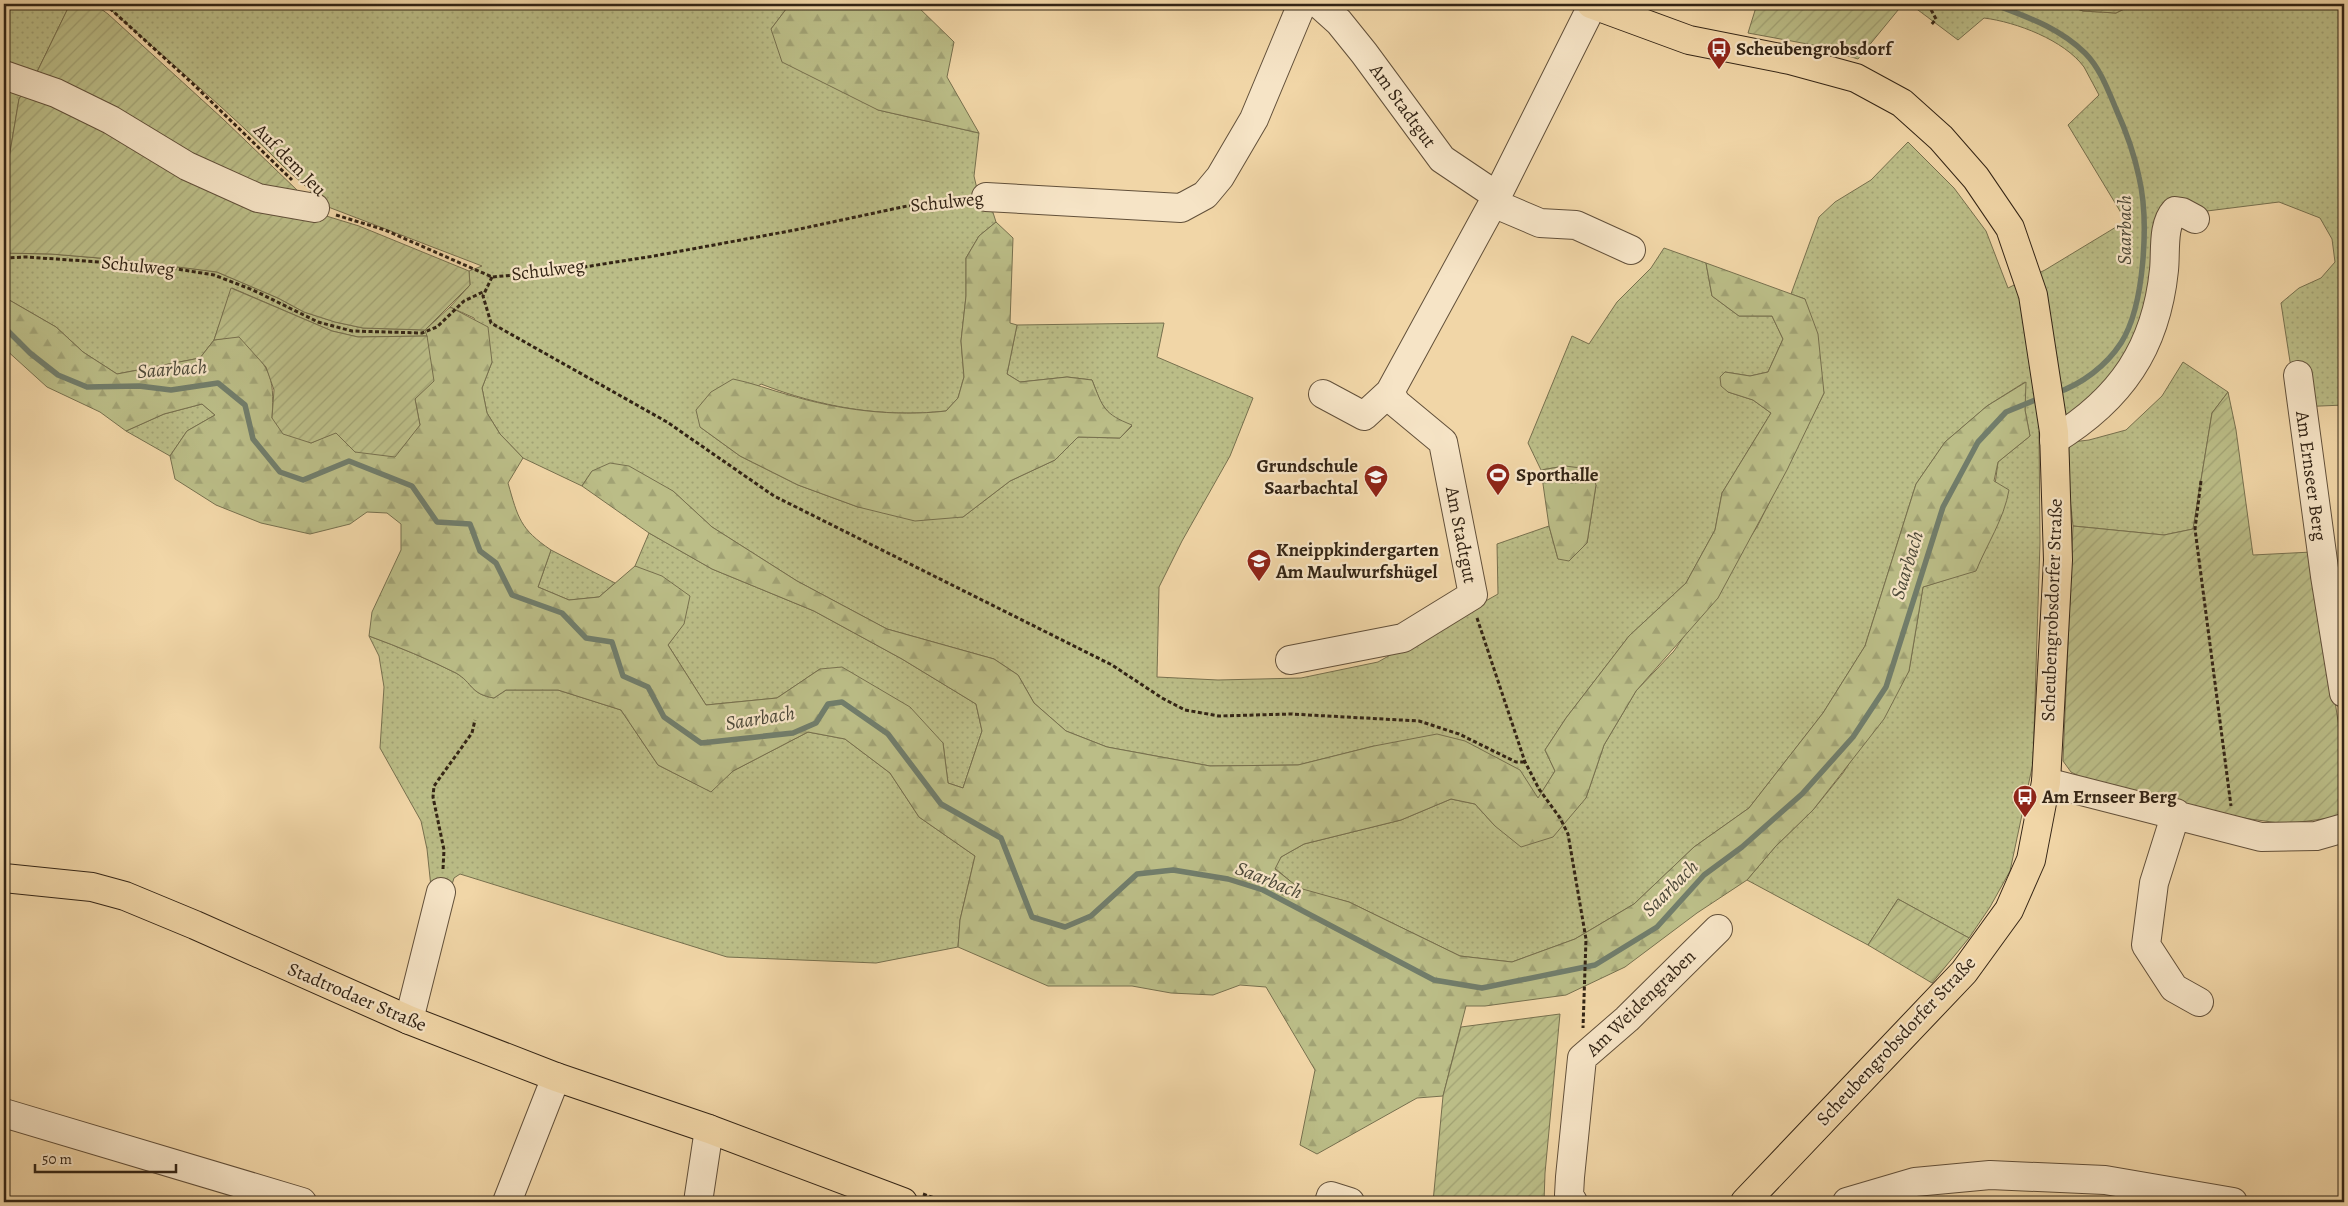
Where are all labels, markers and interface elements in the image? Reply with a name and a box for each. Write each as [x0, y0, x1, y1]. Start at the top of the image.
bus stop icon: Scheubengrobsdorf [1706, 36, 1732, 70]
place label: Scheubengrobsdorf [1736, 36, 1894, 62]
street label: Am Stadtgut [1363, 58, 1442, 153]
street label: Auf dem Jeu [247, 117, 333, 203]
street label: Schulweg [909, 185, 985, 219]
water label: Saarbach [2111, 195, 2138, 265]
street label: Schulweg [100, 249, 176, 283]
street label: Schulweg [510, 253, 587, 287]
water label: Saarbach [136, 353, 208, 385]
street label: Am Ernseer Berg [2289, 408, 2333, 543]
place label: Grundschule Saarbachtal [1257, 453, 1358, 501]
sports icon: Sporthalle [1485, 462, 1511, 496]
place label: Sporthalle [1516, 462, 1599, 488]
school or university icon: Grundschule Saarbachtal [1363, 464, 1389, 498]
street label: Am Stadtgut [1439, 483, 1483, 586]
street label: Scheubengrobsdorfer Straße [2035, 498, 2069, 722]
water label: Saarbach [1884, 528, 1930, 602]
place label: Kneippkindergarten Am Maulwurfshügel [1275, 537, 1439, 585]
school or university icon: Kneippkindergarten Am Maulwurfshügel [1246, 548, 1272, 582]
water label: Saarbach [723, 699, 797, 737]
bus stop icon: Am Ernseer Berg [2012, 784, 2038, 818]
place label: Am Ernseer Berg [2041, 784, 2177, 810]
water label: Saarbach [1231, 854, 1307, 906]
water label: Saarbach [1636, 854, 1704, 922]
street label: Am Weidengraben [1580, 944, 1702, 1063]
street label: Scheubengrobsdorfer Straße [1810, 951, 1982, 1131]
street label: Stadtrodaer Straße [283, 956, 431, 1038]
scale bar [35, 1141, 176, 1173]
text: 50 m [42, 1149, 72, 1169]

